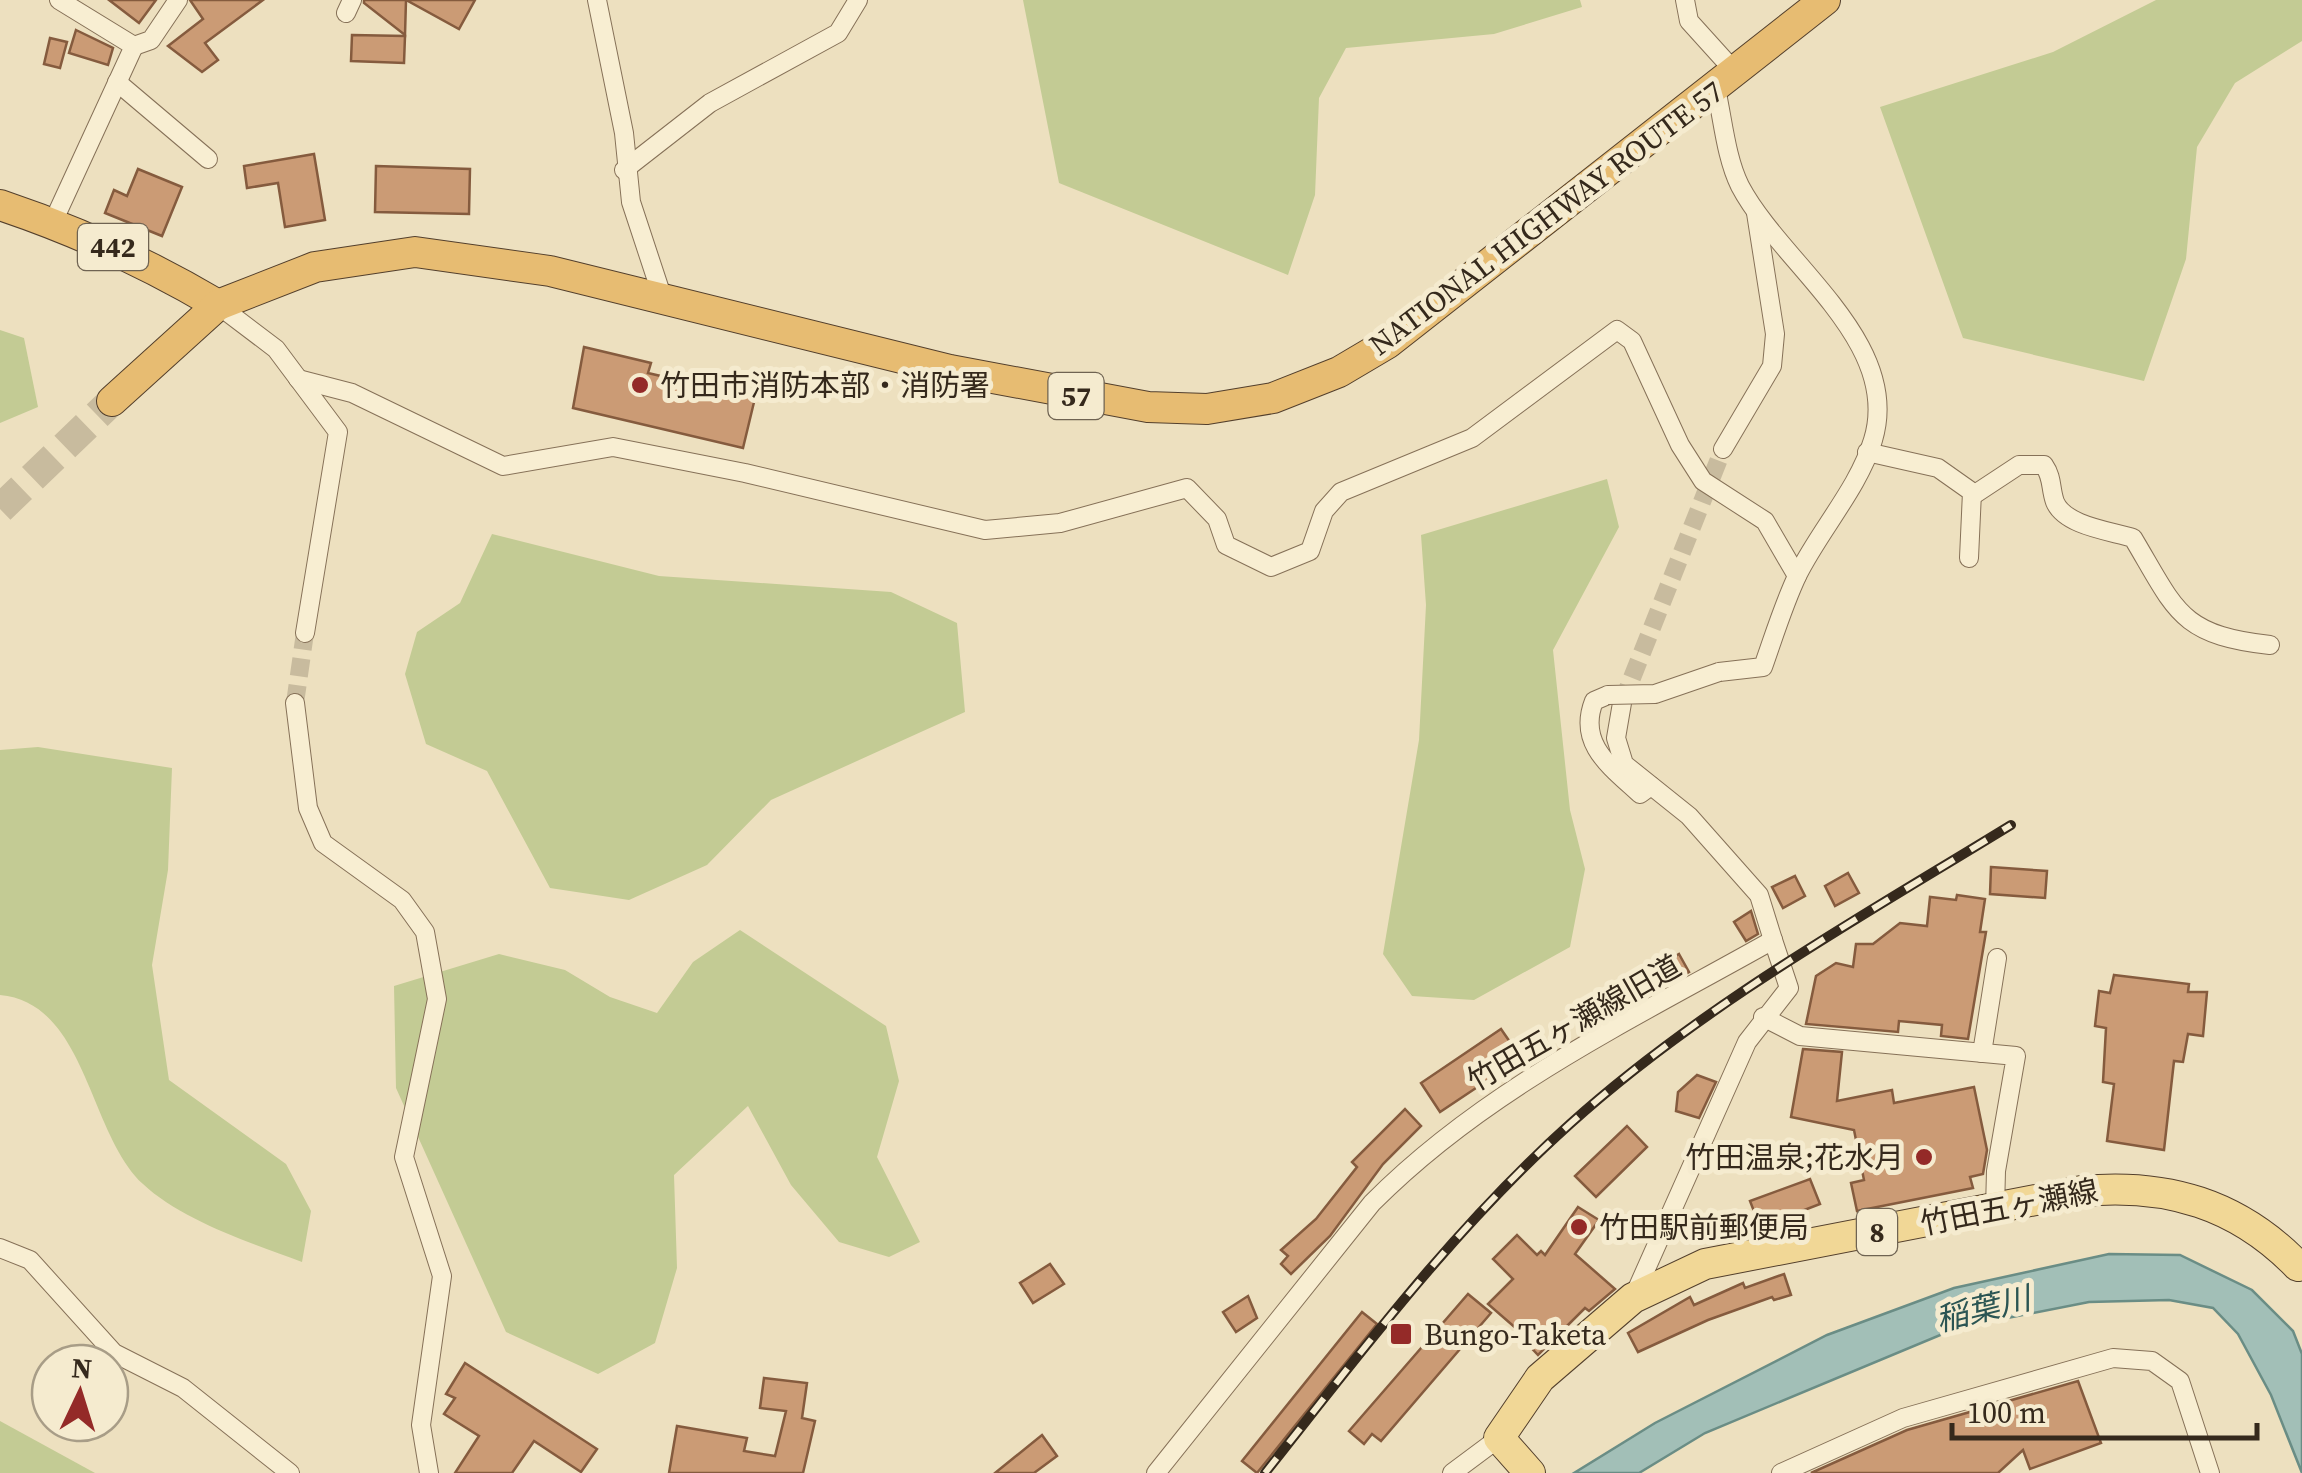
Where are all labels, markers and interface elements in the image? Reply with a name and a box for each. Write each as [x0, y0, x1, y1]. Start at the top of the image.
street label: NATIONAL HIGHWAY ROUTE 57 [1361, 71, 1731, 365]
road number: 442 [78, 224, 148, 270]
place label: 竹田市消防本部・消防署 [660, 365, 990, 406]
road number: 57 [1048, 373, 1104, 419]
marker: 竹田市消防本部・消防署 [629, 374, 651, 396]
street label: 竹田五ヶ瀬線旧道 [1460, 945, 1688, 1101]
place label: 竹田温泉;花水月 [1685, 1137, 1904, 1178]
marker: 竹田温泉;花水月 [1913, 1146, 1935, 1168]
street label: 竹田五ヶ瀬線 [1917, 1170, 2101, 1244]
place label: 竹田駅前郵便局 [1599, 1207, 1809, 1248]
road number: 8 [1857, 1209, 1897, 1255]
marker: 竹田駅前郵便局 [1568, 1216, 1590, 1238]
water label: 稲葉川 [1931, 1275, 2038, 1342]
place label: Bungo-Taketa [1424, 1314, 1607, 1355]
marker: Bungo-Taketa [1388, 1321, 1414, 1347]
north arrow [30, 1343, 130, 1443]
text: N [70, 1348, 93, 1388]
scale bar [1952, 1378, 2257, 1440]
text: 100 m [1967, 1392, 2046, 1433]

